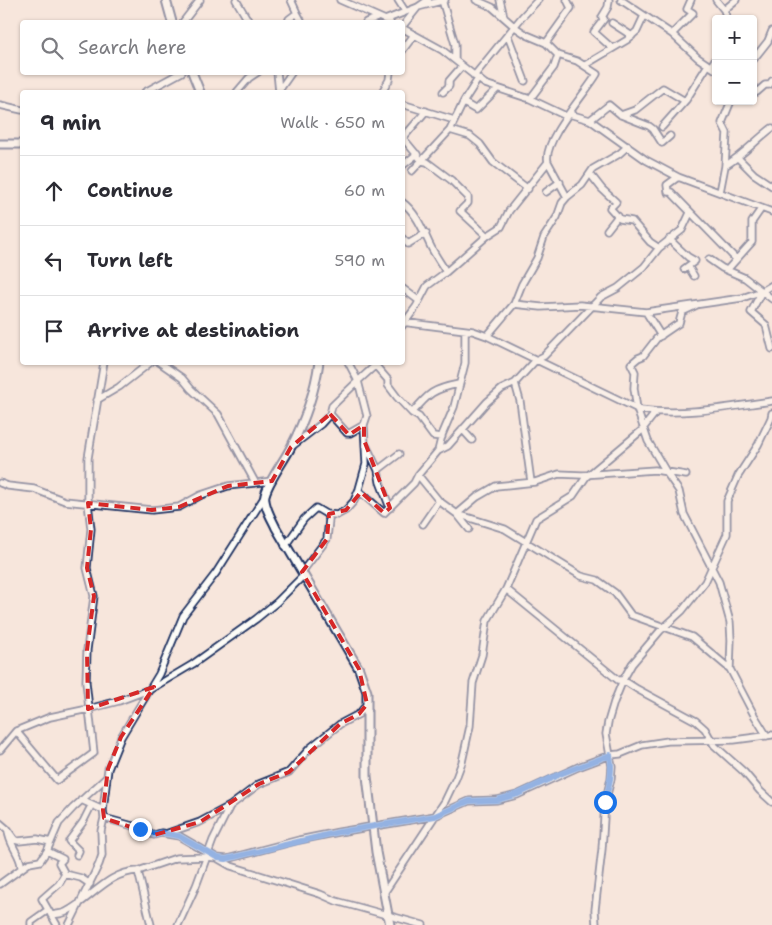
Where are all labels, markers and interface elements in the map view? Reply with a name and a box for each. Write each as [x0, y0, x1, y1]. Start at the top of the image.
map controls [712, 15, 757, 105]
button: + [712, 15, 757, 60]
search box [20, 20, 405, 75]
icon: search [38, 34, 66, 62]
text: Search here [78, 35, 187, 60]
button: − [712, 60, 757, 105]
text: 9 min [40, 109, 101, 137]
text: Walk · 650 m [280, 112, 385, 133]
icon: ahead [40, 177, 68, 205]
text: Continue [87, 178, 173, 203]
text: 60 m [344, 180, 385, 201]
icon: left [40, 247, 68, 275]
text: Turn left [87, 248, 173, 273]
text: 590 m [335, 250, 385, 271]
icon: arrive [40, 317, 68, 345]
text: Arrive at destination [87, 318, 299, 343]
route start [594, 791, 617, 814]
route end [129, 818, 152, 841]

